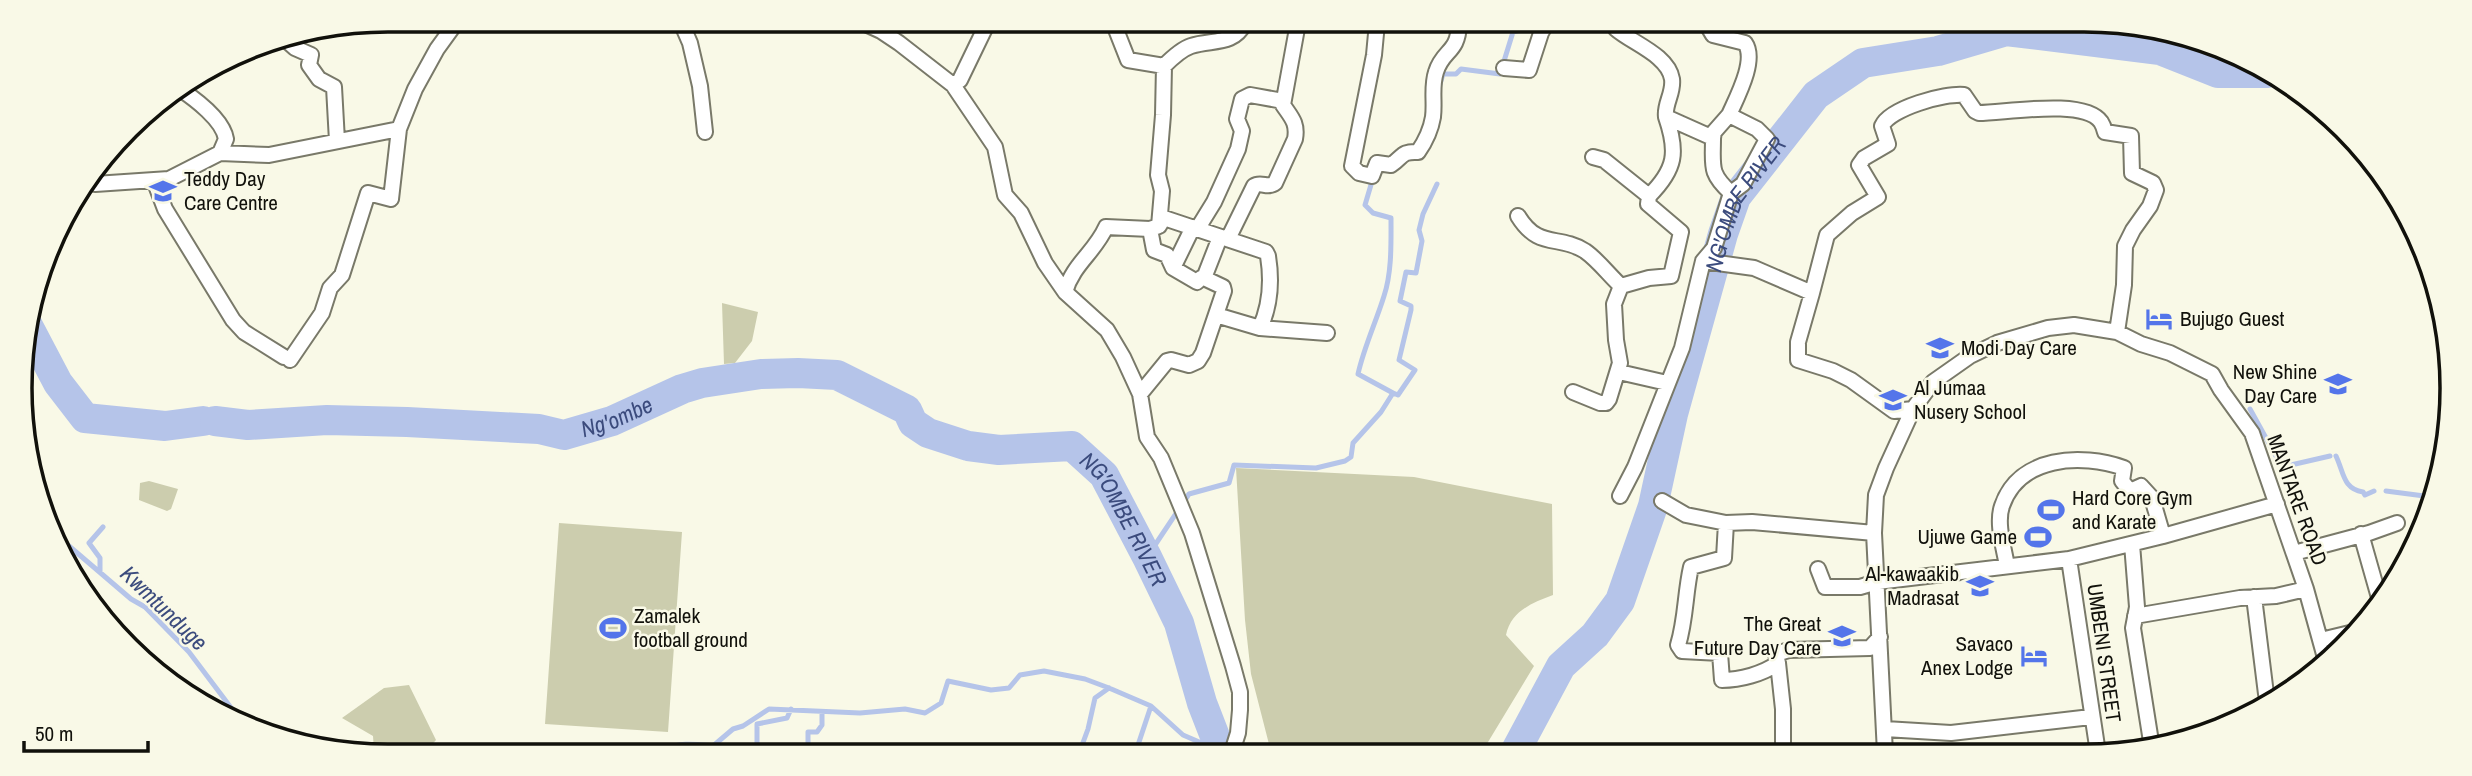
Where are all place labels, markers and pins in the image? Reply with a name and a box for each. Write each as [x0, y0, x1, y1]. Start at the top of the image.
place label: Teddy Day Care Centre [184, 164, 278, 217]
school or university icon: Teddy Day Care Centre [148, 176, 178, 206]
hotel icon: Bujugo Guest [2144, 304, 2174, 334]
place label: Bujugo Guest [2180, 304, 2285, 333]
school or university icon: Modi Day Care [1925, 333, 1955, 363]
place label: Modi Day Care [1961, 333, 2077, 362]
place label: New Shine Day Care [2233, 357, 2317, 410]
school or university icon: New Shine Day Care [2323, 369, 2353, 399]
place label: Al Jumaa Nusery School [1913, 373, 2026, 426]
school or university icon: Al Jumaa Nusery School [1878, 385, 1908, 415]
place label: Hard Core Gym and Karate [2072, 483, 2193, 536]
sports icon: Hard Core Gym and Karate [2036, 495, 2066, 525]
place label: Ujuwe Game [1917, 522, 2017, 551]
sports icon: Ujuwe Game [2023, 522, 2053, 552]
place label: Al-kawaakib Madrasat [1864, 559, 1959, 612]
school or university icon: Al-kawaakib Madrasat [1965, 571, 1995, 601]
place label: Zamalek football ground [634, 601, 748, 654]
place label: The Great Future Day Care [1694, 609, 1821, 662]
sports icon: Zamalek football ground [598, 613, 628, 643]
school or university icon: The Great Future Day Care [1827, 621, 1857, 651]
place label: Savaco Anex Lodge [1920, 629, 2013, 682]
hotel icon: Savaco Anex Lodge [2019, 641, 2049, 671]

